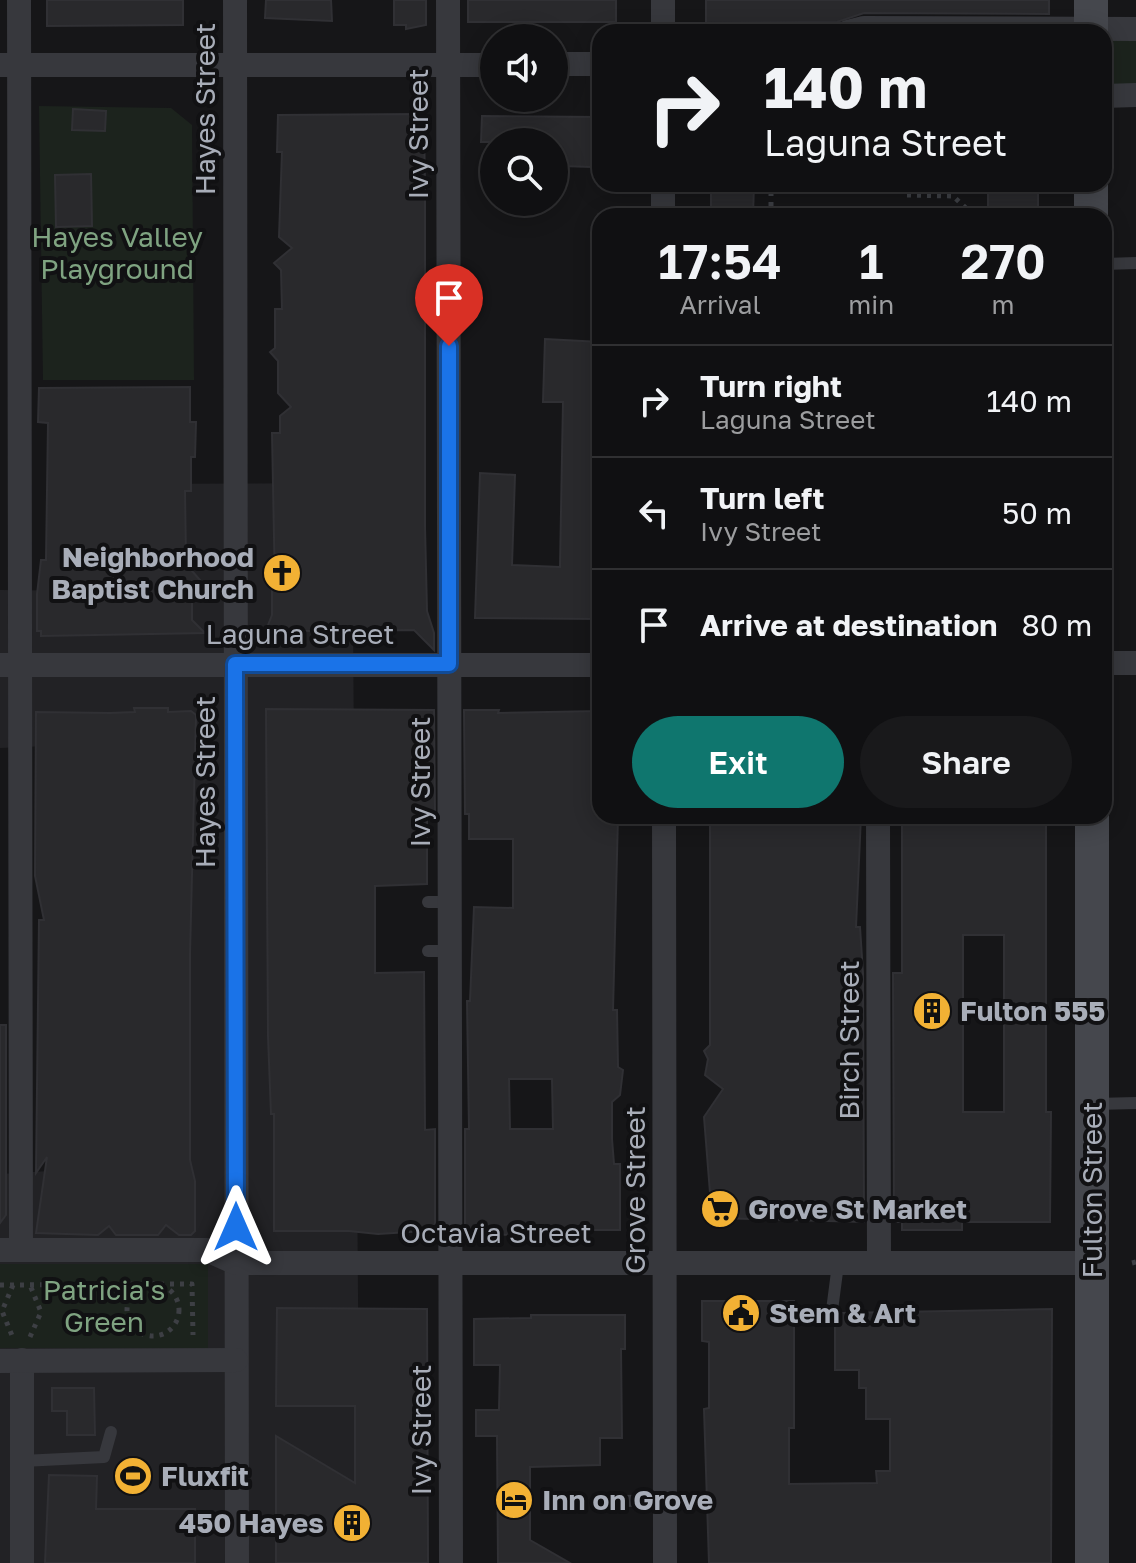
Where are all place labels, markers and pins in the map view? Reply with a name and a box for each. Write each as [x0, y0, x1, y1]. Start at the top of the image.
pin [415, 264, 483, 346]
place label: Neighborhood Baptist Church [51, 540, 254, 605]
church icon: Neighborhood Baptist Church [261, 552, 303, 594]
building icon: Fulton 555 [911, 990, 953, 1032]
place label: Fulton 555 [960, 994, 1105, 1027]
supermarket icon: Grove St Market [699, 1188, 741, 1230]
place label: Grove St Market [748, 1192, 967, 1225]
public building icon: Stem & Art [720, 1292, 762, 1334]
place label: Stem & Art [769, 1296, 916, 1329]
sports icon: Fluxfit [112, 1455, 154, 1497]
place label: Fluxfit [161, 1459, 249, 1492]
hotel icon: Inn on Grove [493, 1479, 535, 1521]
place label: Inn on Grove [542, 1483, 713, 1516]
building icon: 450 Hayes [331, 1502, 373, 1544]
place label: 450 Hayes [179, 1506, 324, 1539]

